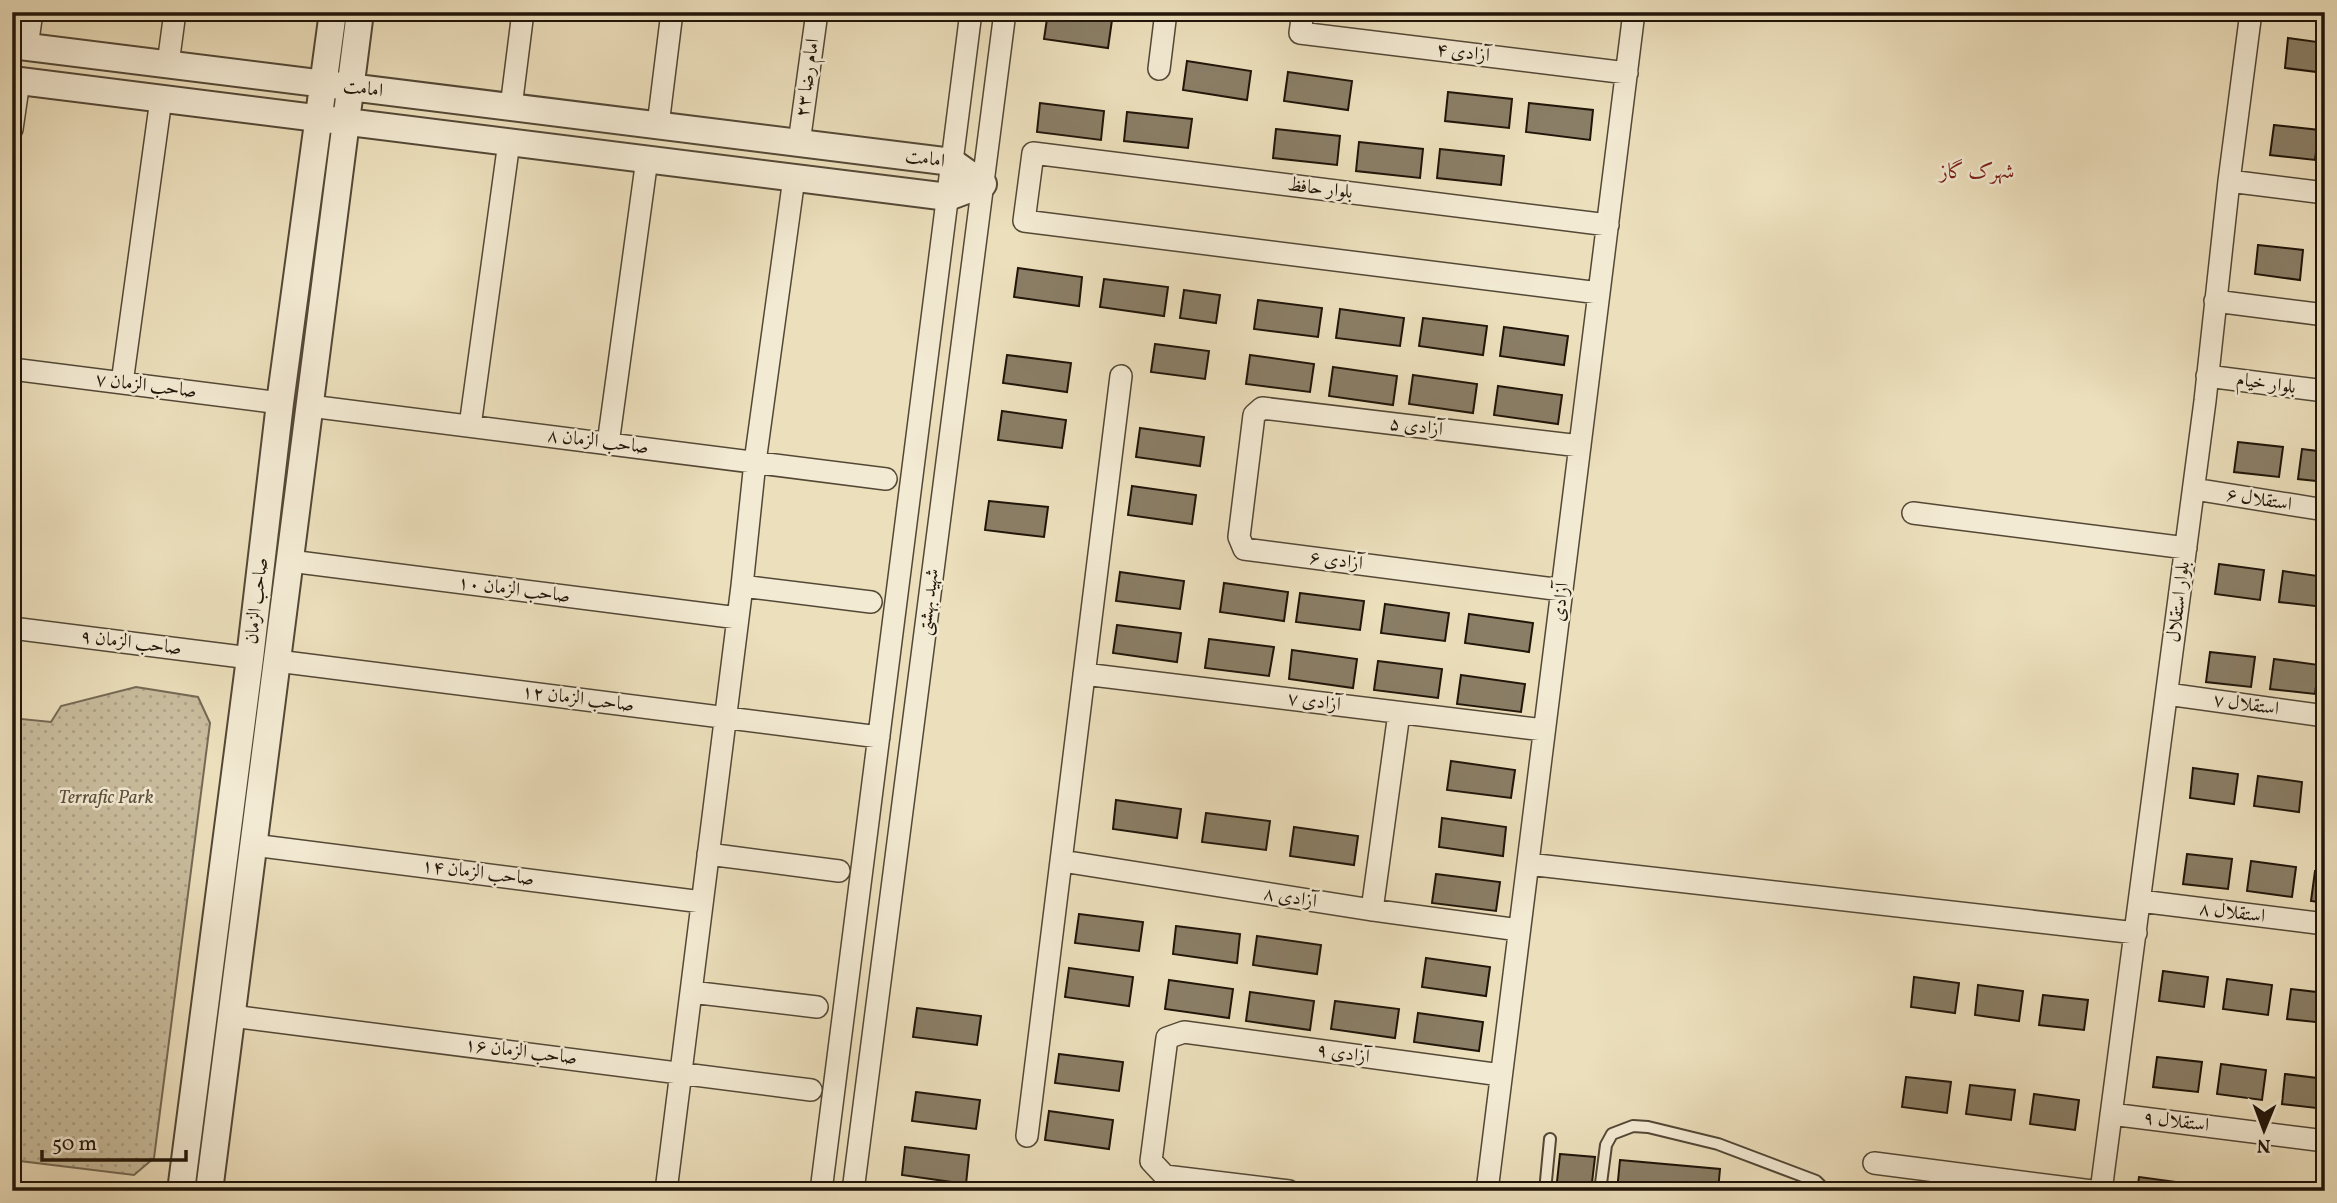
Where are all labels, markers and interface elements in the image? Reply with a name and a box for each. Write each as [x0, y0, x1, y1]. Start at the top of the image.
street label: امام رضا ۲۳ [790, 37, 828, 119]
street label: آزادی ۴ [1435, 37, 1493, 69]
street label: امامت [342, 74, 384, 104]
street label: امامت [903, 143, 947, 175]
district label: شهرک گاز [1937, 158, 2015, 187]
street label: بلوار حافظ [1286, 172, 1354, 206]
street label: صاحب الزمان ۷ [94, 367, 198, 405]
street label: بلوار خیام [2234, 367, 2298, 403]
street label: آزادی ۵ [1388, 411, 1446, 443]
street label: صاحب الزمان ۸ [546, 423, 650, 461]
street label: استقلال ۶ [2224, 482, 2294, 518]
street label: آزادی ۶ [1308, 545, 1366, 577]
street label: صاحب الزمان [239, 556, 275, 646]
street label: بلوار استقلال [2161, 560, 2197, 644]
street label: شهید بهشتی [912, 567, 946, 637]
street label: صاحب الزمان ۱۰ [456, 570, 572, 610]
street label: آزادی [1546, 579, 1577, 623]
street label: صاحب الزمان ۹ [79, 624, 183, 662]
street label: صاحب الزمان ۱۲ [520, 679, 636, 719]
street label: آزادی ۷ [1286, 686, 1344, 718]
street label: استقلال ۷ [2211, 688, 2281, 722]
park label: Terrafic Park [58, 785, 154, 811]
street label: صاحب الزمان ۱۴ [420, 853, 536, 893]
street label: آزادی ۸ [1261, 881, 1320, 915]
street label: استقلال ۸ [2198, 896, 2266, 930]
street label: صاحب الزمان ۱۶ [463, 1032, 579, 1072]
street label: آزادی ۹ [1315, 1037, 1373, 1071]
north arrow [2228, 1094, 2298, 1164]
street label: استقلال ۹ [2142, 1105, 2210, 1139]
scale bar [42, 1119, 186, 1163]
text: 50 m [52, 1130, 97, 1159]
text: N [2256, 1132, 2271, 1158]

